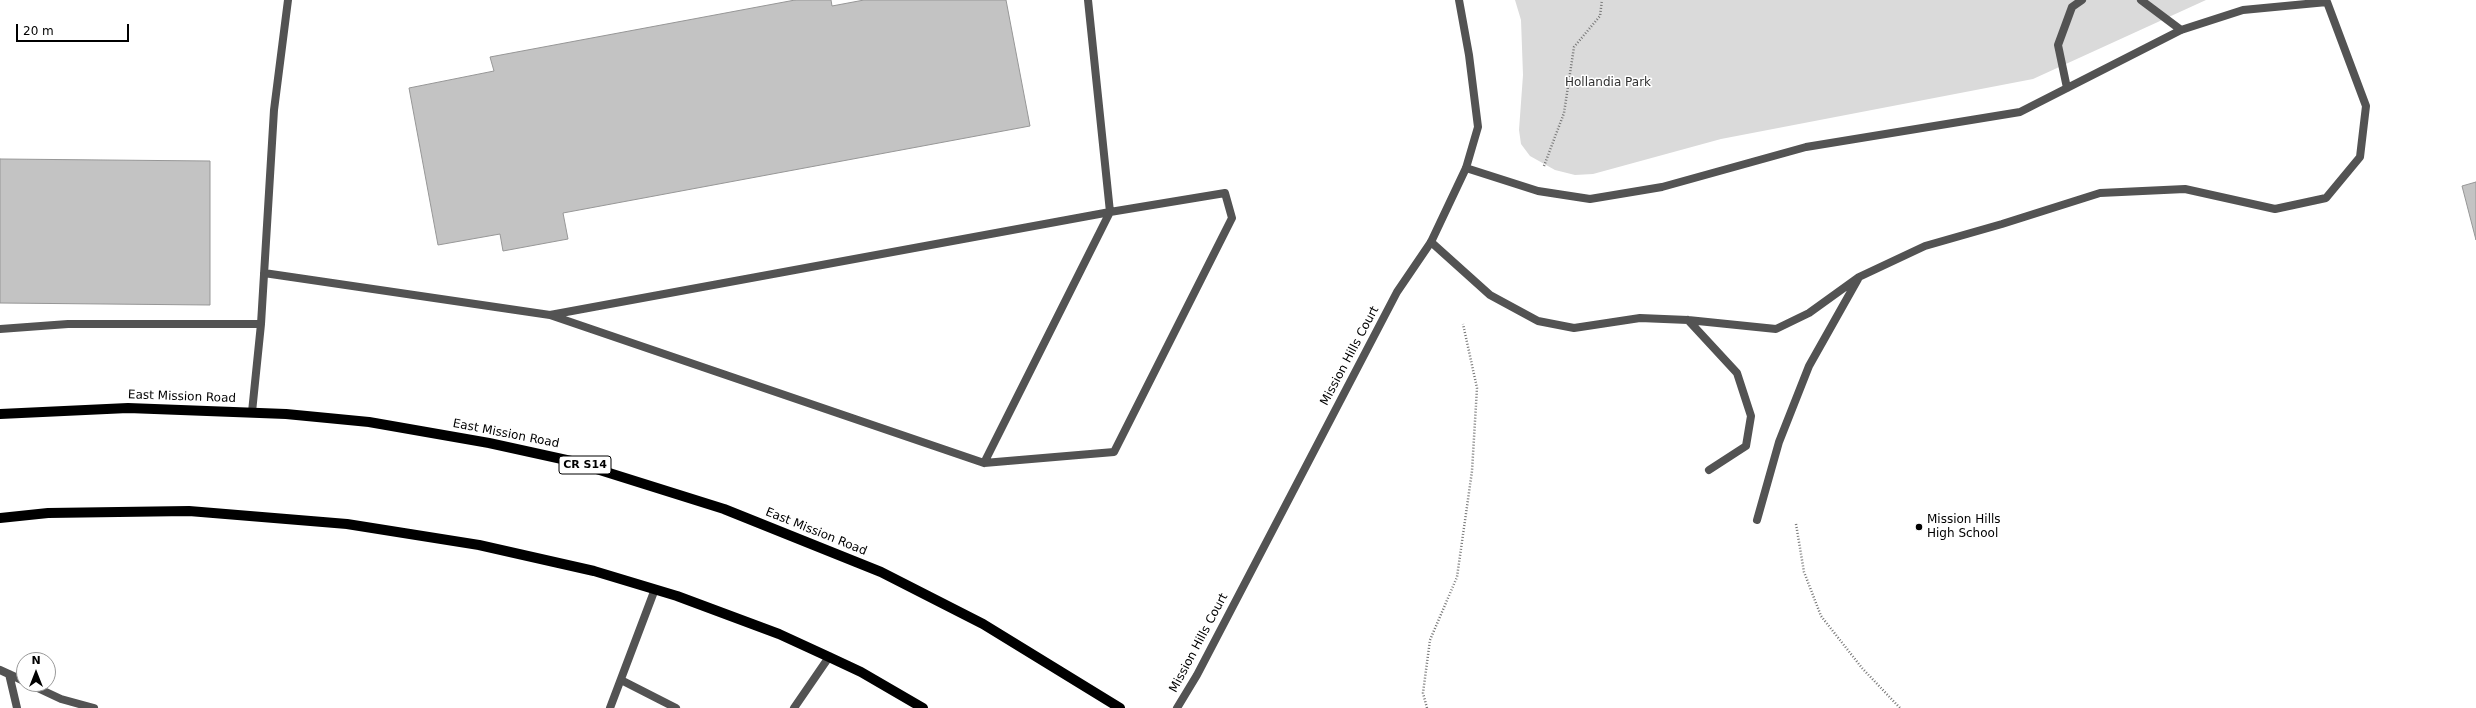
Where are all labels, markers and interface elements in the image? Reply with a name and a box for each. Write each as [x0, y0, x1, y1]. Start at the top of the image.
scale bar [18, 16, 131, 42]
text: 20 m [23, 24, 54, 38]
park label: Hollandia Park [1565, 76, 1651, 90]
street label: Mission Hills Court [1318, 304, 1382, 408]
street label: East Mission Road [128, 388, 236, 406]
street label: East Mission Road [452, 417, 560, 451]
road number: CR S14 [559, 456, 611, 474]
street label: East Mission Road [763, 505, 869, 559]
place label: Mission Hills High School [1927, 513, 2001, 541]
marker: Mission Hills High School [1914, 522, 1924, 532]
street label: Mission Hills Court [1167, 591, 1231, 695]
north arrow [16, 652, 56, 692]
text: N [31, 654, 41, 667]

